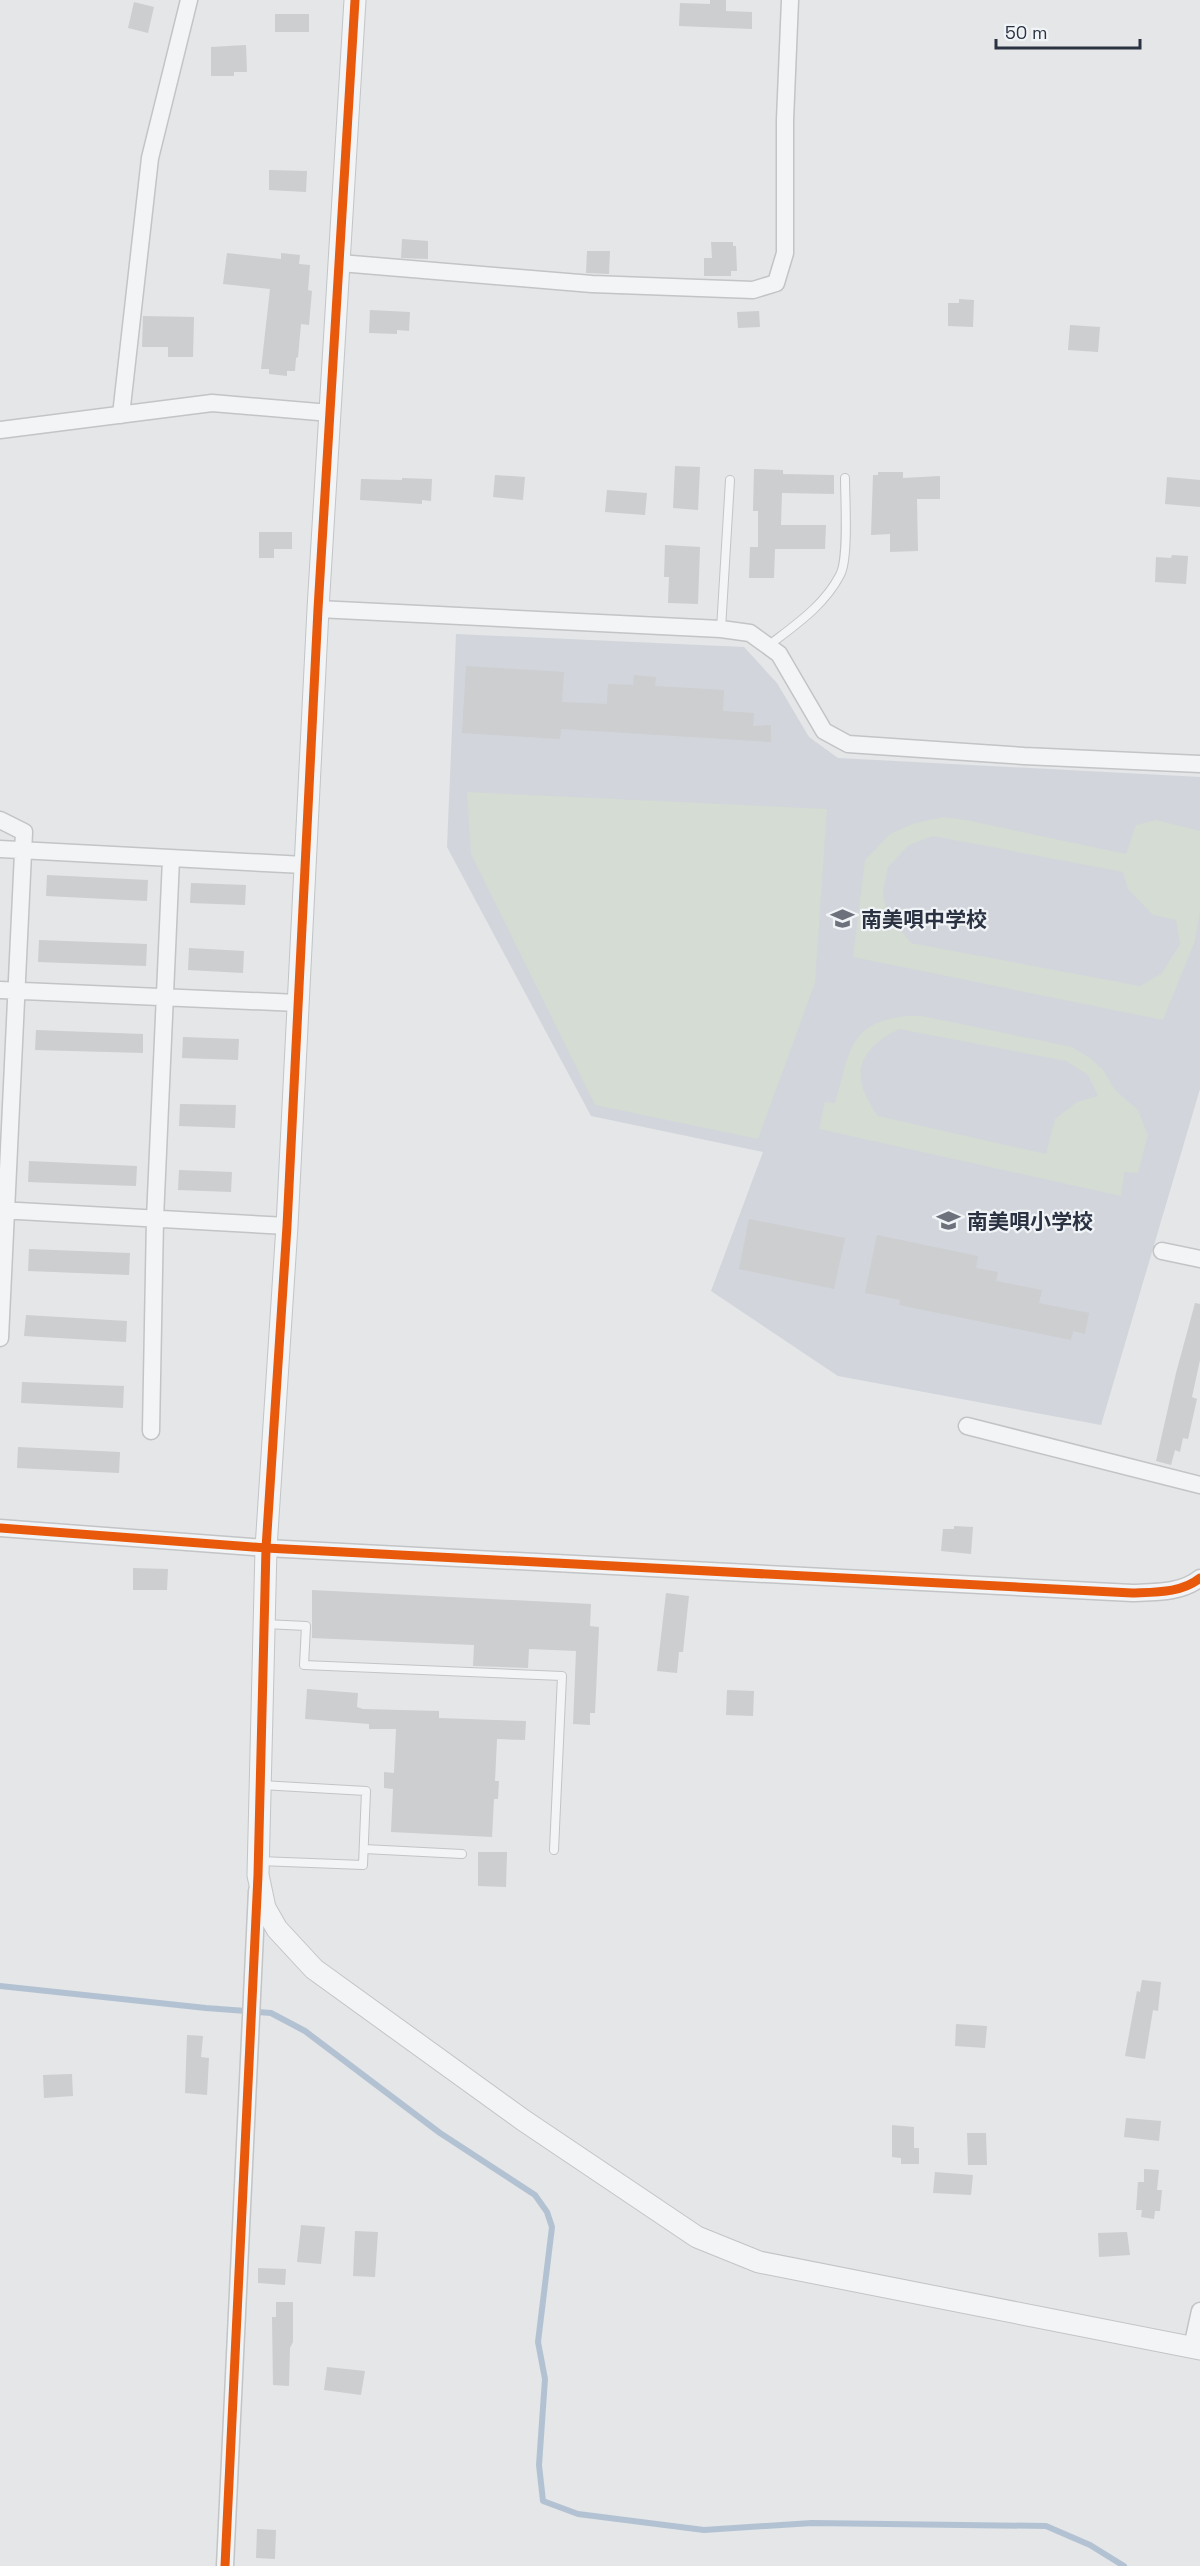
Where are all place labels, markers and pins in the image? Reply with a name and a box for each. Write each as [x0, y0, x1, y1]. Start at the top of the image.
school or university icon: 南美唄中学校 [830, 906, 856, 932]
place label: 南美唄中学校 [861, 906, 987, 933]
school or university icon: 南美唄小学校 [936, 1208, 962, 1234]
place label: 南美唄小学校 [967, 1208, 1093, 1235]

